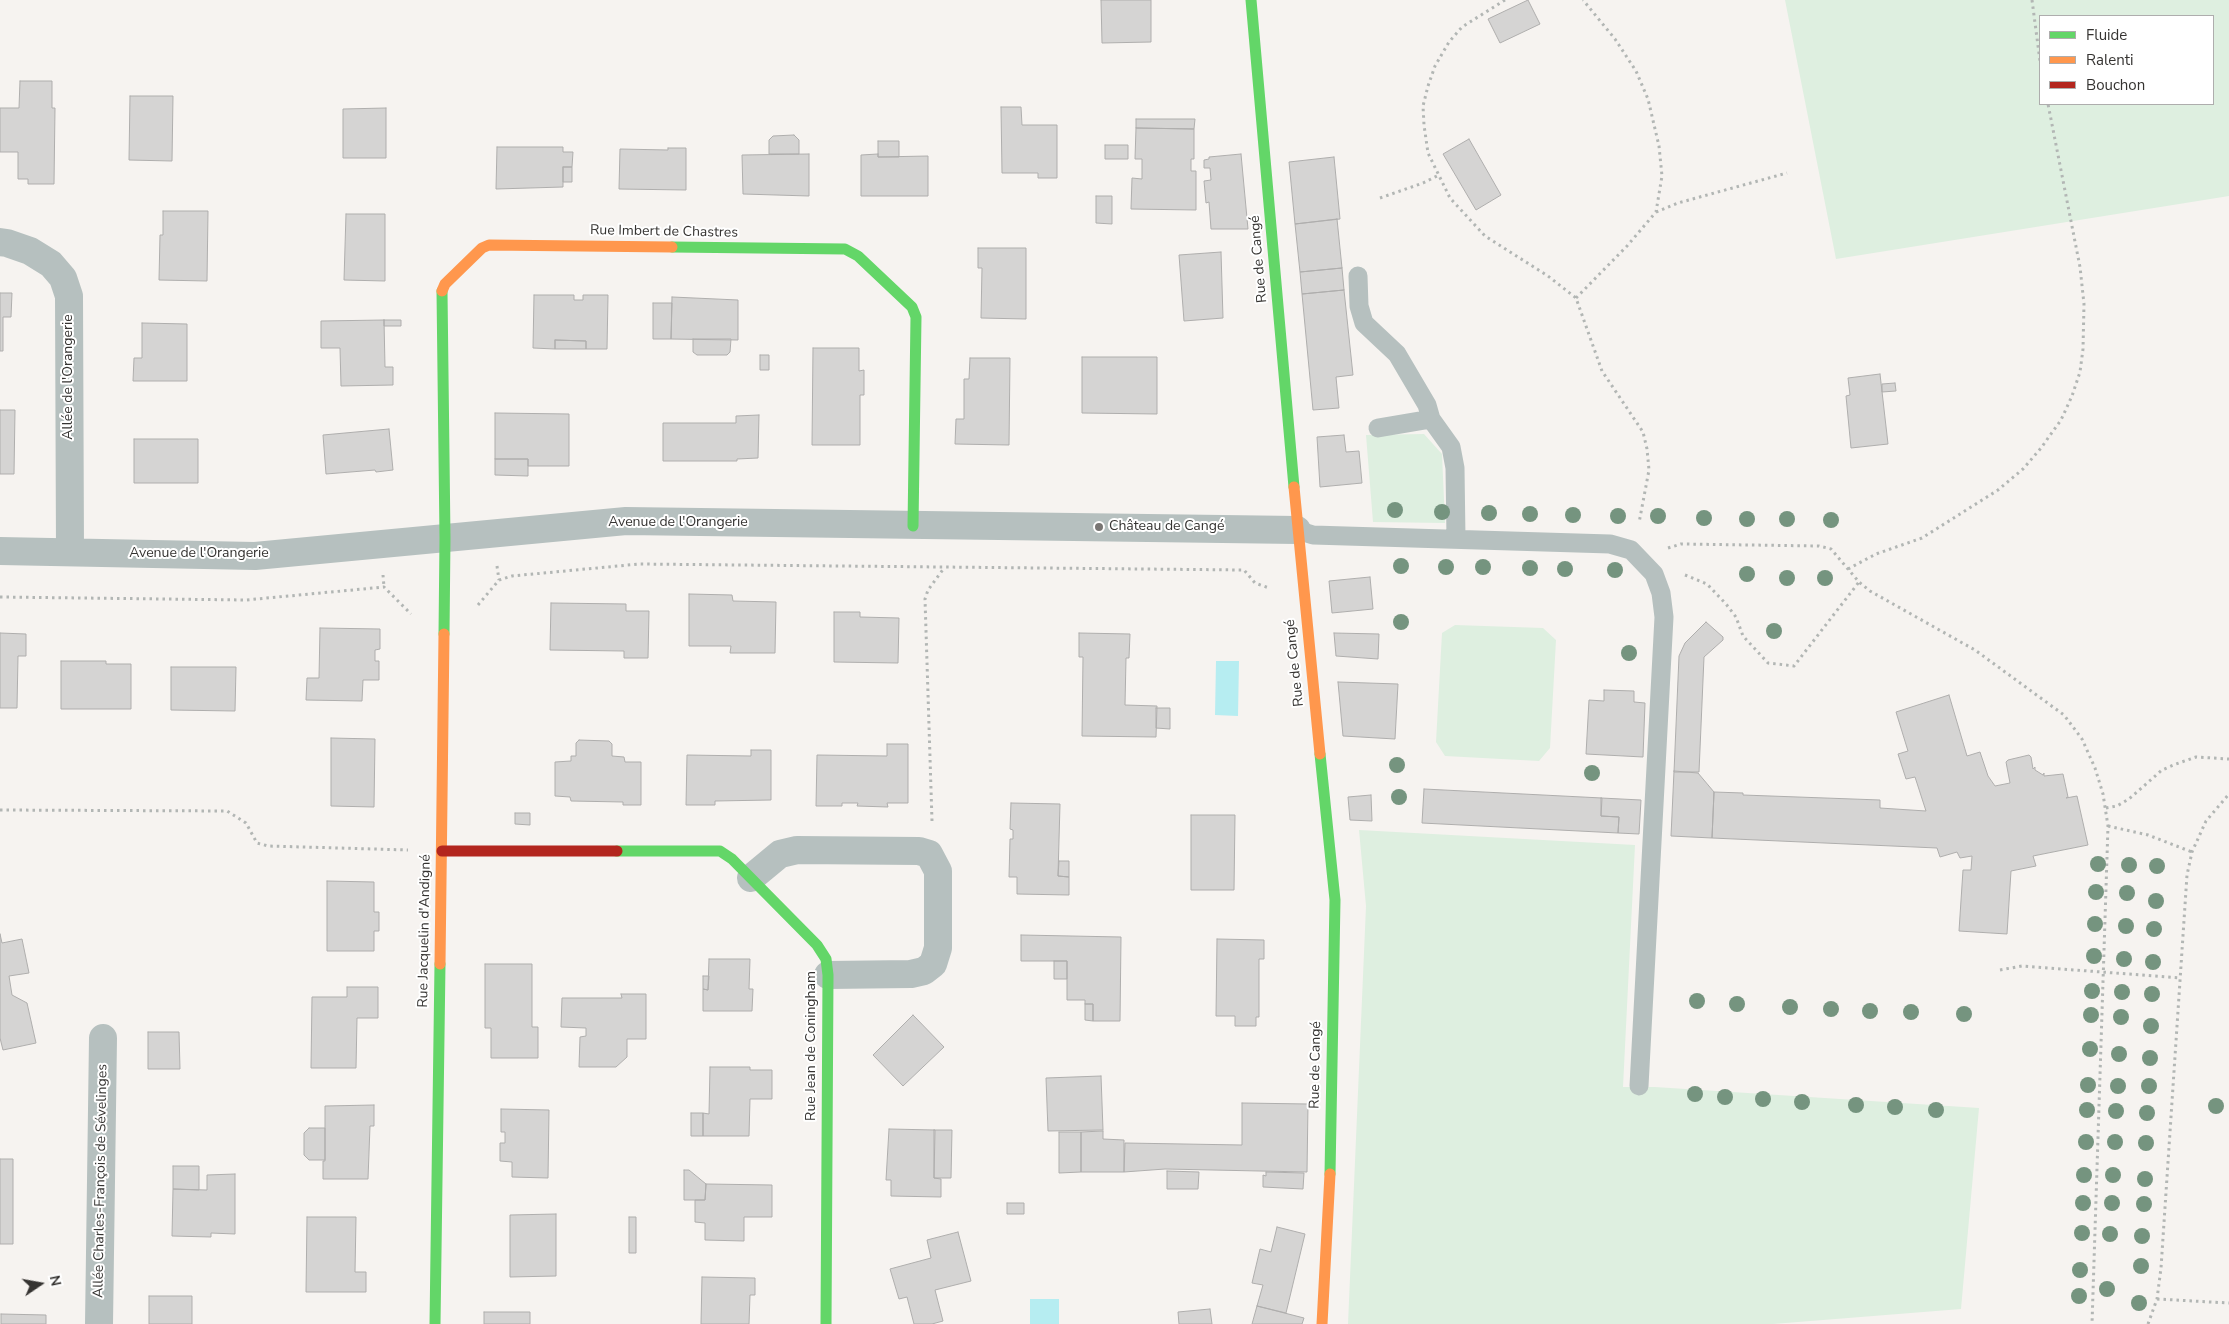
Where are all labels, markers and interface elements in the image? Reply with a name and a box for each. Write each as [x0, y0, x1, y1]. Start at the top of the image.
legend [2039, 15, 2214, 105]
text: Fluide [2086, 25, 2127, 45]
text: Ralenti [2086, 50, 2134, 70]
text: Bouchon [2086, 75, 2145, 95]
street label: Rue de Cangé [1247, 215, 1271, 303]
street label: Rue Imbert de Chastres [590, 222, 738, 242]
street label: Allée de l'Orangerie [61, 314, 77, 440]
street label: Avenue de l'Orangerie [608, 515, 748, 531]
place label: Château de Cangé [1109, 519, 1224, 535]
marker: Château de Cangé [1093, 521, 1105, 533]
street label: Avenue de l'Orangerie [129, 546, 269, 562]
street label: Rue de Cangé [1282, 619, 1308, 707]
street label: Rue Jacquelin d'Andigné [415, 854, 435, 1008]
street label: Rue Jean de Coningham [804, 971, 820, 1121]
street label: Rue de Cangé [1307, 1021, 1325, 1109]
street label: Allée Charles-François de Sévelinges [91, 1064, 111, 1298]
north arrow [15, 1259, 65, 1309]
text: N [45, 1274, 66, 1288]

